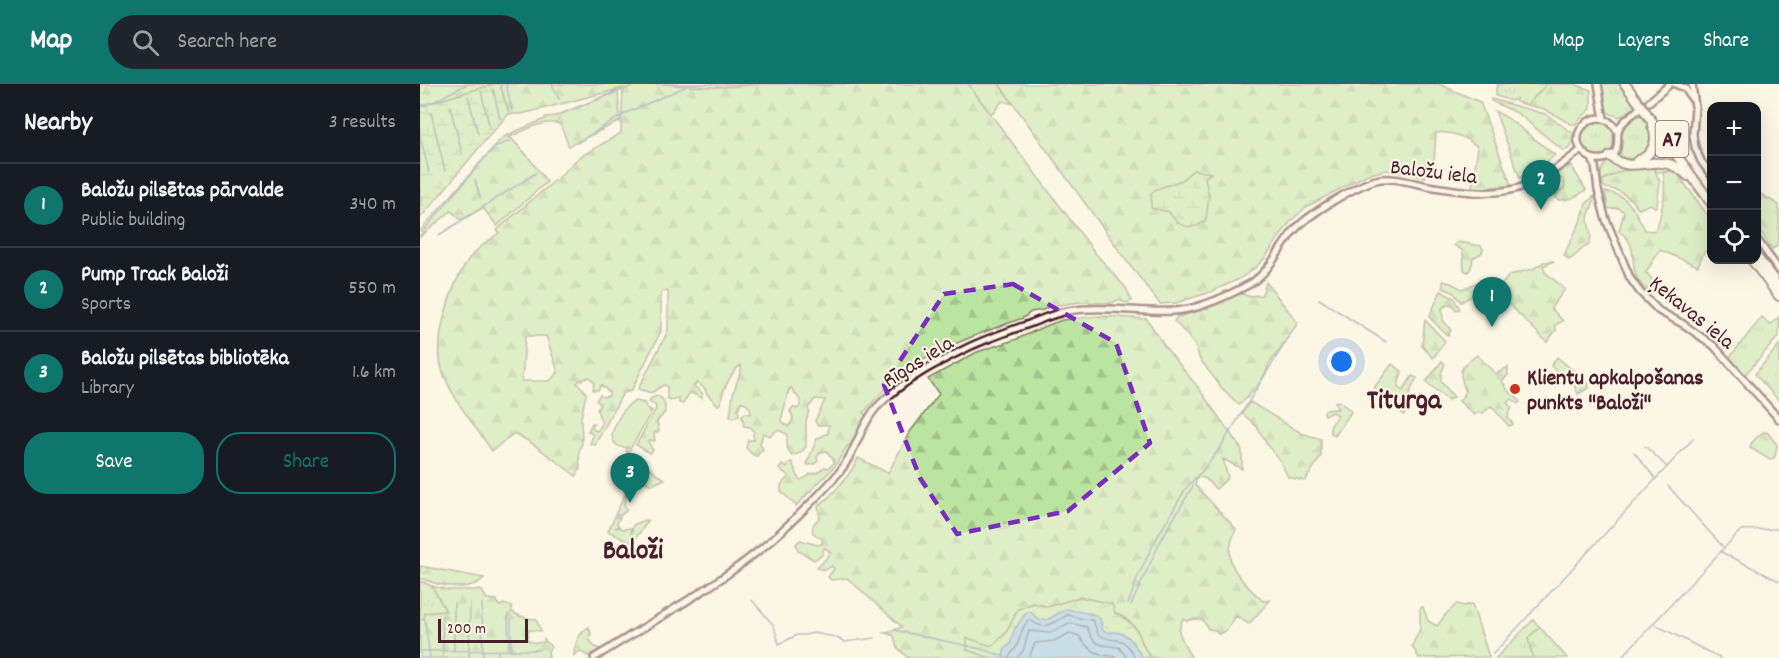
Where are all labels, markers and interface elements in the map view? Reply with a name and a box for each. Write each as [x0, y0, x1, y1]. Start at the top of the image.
search box [108, 15, 528, 69]
text: Map [30, 22, 72, 62]
icon: search [129, 26, 162, 59]
text: Search here [177, 27, 277, 58]
text: Map [1553, 27, 1584, 57]
text: Layers [1617, 27, 1670, 57]
text: Share [1703, 27, 1749, 57]
map controls [1707, 102, 1761, 264]
button: + [1707, 102, 1761, 156]
text: Nearby [24, 105, 92, 142]
text: 3 results [329, 109, 396, 137]
road number: A7 [1656, 121, 1688, 157]
street label: Baložu iela [1388, 153, 1479, 194]
button: − [1707, 156, 1761, 210]
pin: 2 [1522, 160, 1560, 210]
text: Baložu pilsētas pārvalde [81, 176, 284, 207]
text: 1 [41, 191, 46, 219]
text: 340 m [350, 191, 396, 219]
text: Public building [81, 207, 185, 235]
button: locate [1707, 210, 1761, 264]
text: Pump Track Baloži [81, 260, 228, 291]
street label: Ķekavas iela [1641, 270, 1741, 358]
text: 2 [39, 275, 48, 303]
text: 550 m [348, 275, 396, 303]
pin: 1 [1472, 278, 1512, 327]
text: Sports [81, 291, 131, 319]
street label: Rīgas iela [877, 329, 961, 397]
text: Baložu pilsētas bibliotēka [81, 344, 289, 375]
your location [1327, 347, 1356, 376]
text: 3 [39, 359, 48, 387]
text: 1.6 km [352, 359, 396, 387]
place label: Klientu apkalpošanas punkts "Baloži" [1527, 364, 1703, 420]
text: Library [81, 375, 134, 403]
marker: Klientu apkalpošanas punkts "Baloži" [1508, 382, 1522, 396]
district label: Titurga [1367, 383, 1442, 423]
button: Save [24, 432, 204, 494]
button: Share [216, 432, 396, 494]
pin: 3 [610, 454, 650, 503]
district label: Baloži [603, 533, 663, 573]
scale bar [438, 616, 528, 644]
text: 200 m [447, 618, 486, 641]

